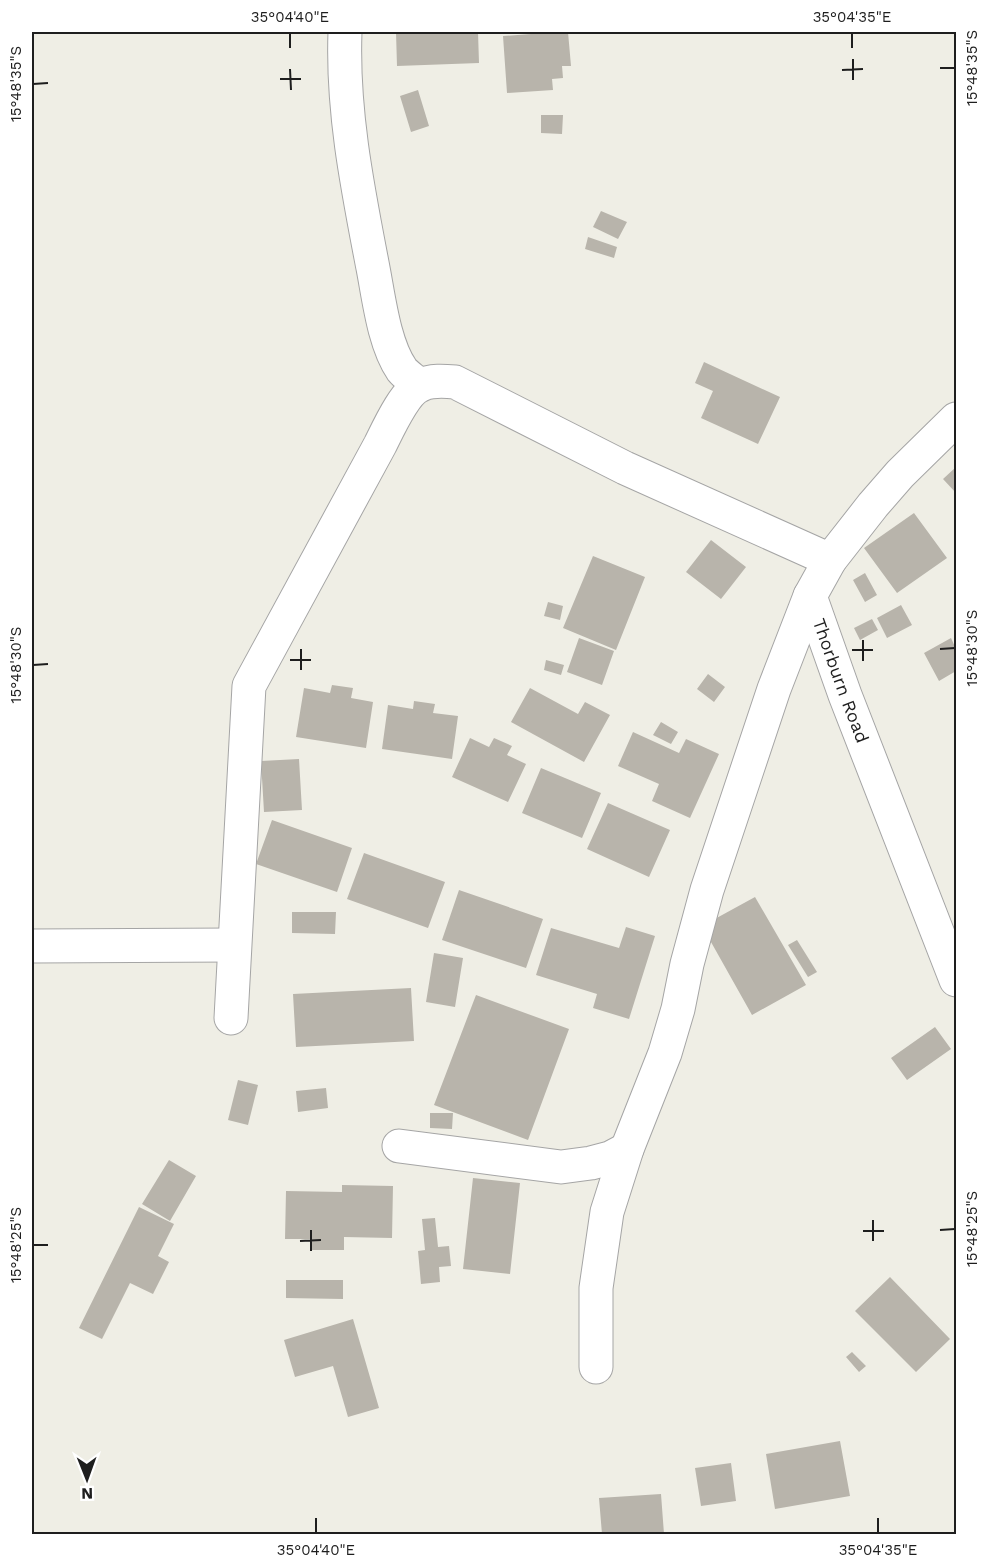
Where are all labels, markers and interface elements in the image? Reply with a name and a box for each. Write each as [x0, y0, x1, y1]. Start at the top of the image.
text: 35°04'40"E [251, 8, 329, 26]
text: 35°04'35"E [813, 8, 891, 26]
text: 15°48'35"S [963, 30, 981, 106]
text: 15°48'35"S [7, 46, 25, 122]
text: 15°48'30"S [963, 610, 981, 686]
street label: Thorburn Road [809, 615, 874, 746]
text: 15°48'30"S [7, 627, 25, 703]
text: 15°48'25"S [963, 1191, 981, 1267]
text: 15°48'25"S [7, 1207, 25, 1283]
north arrow [57, 1449, 117, 1509]
text: N [81, 1484, 93, 1503]
text: 35°04'40"E [277, 1541, 355, 1559]
text: 35°04'35"E [839, 1541, 917, 1559]

